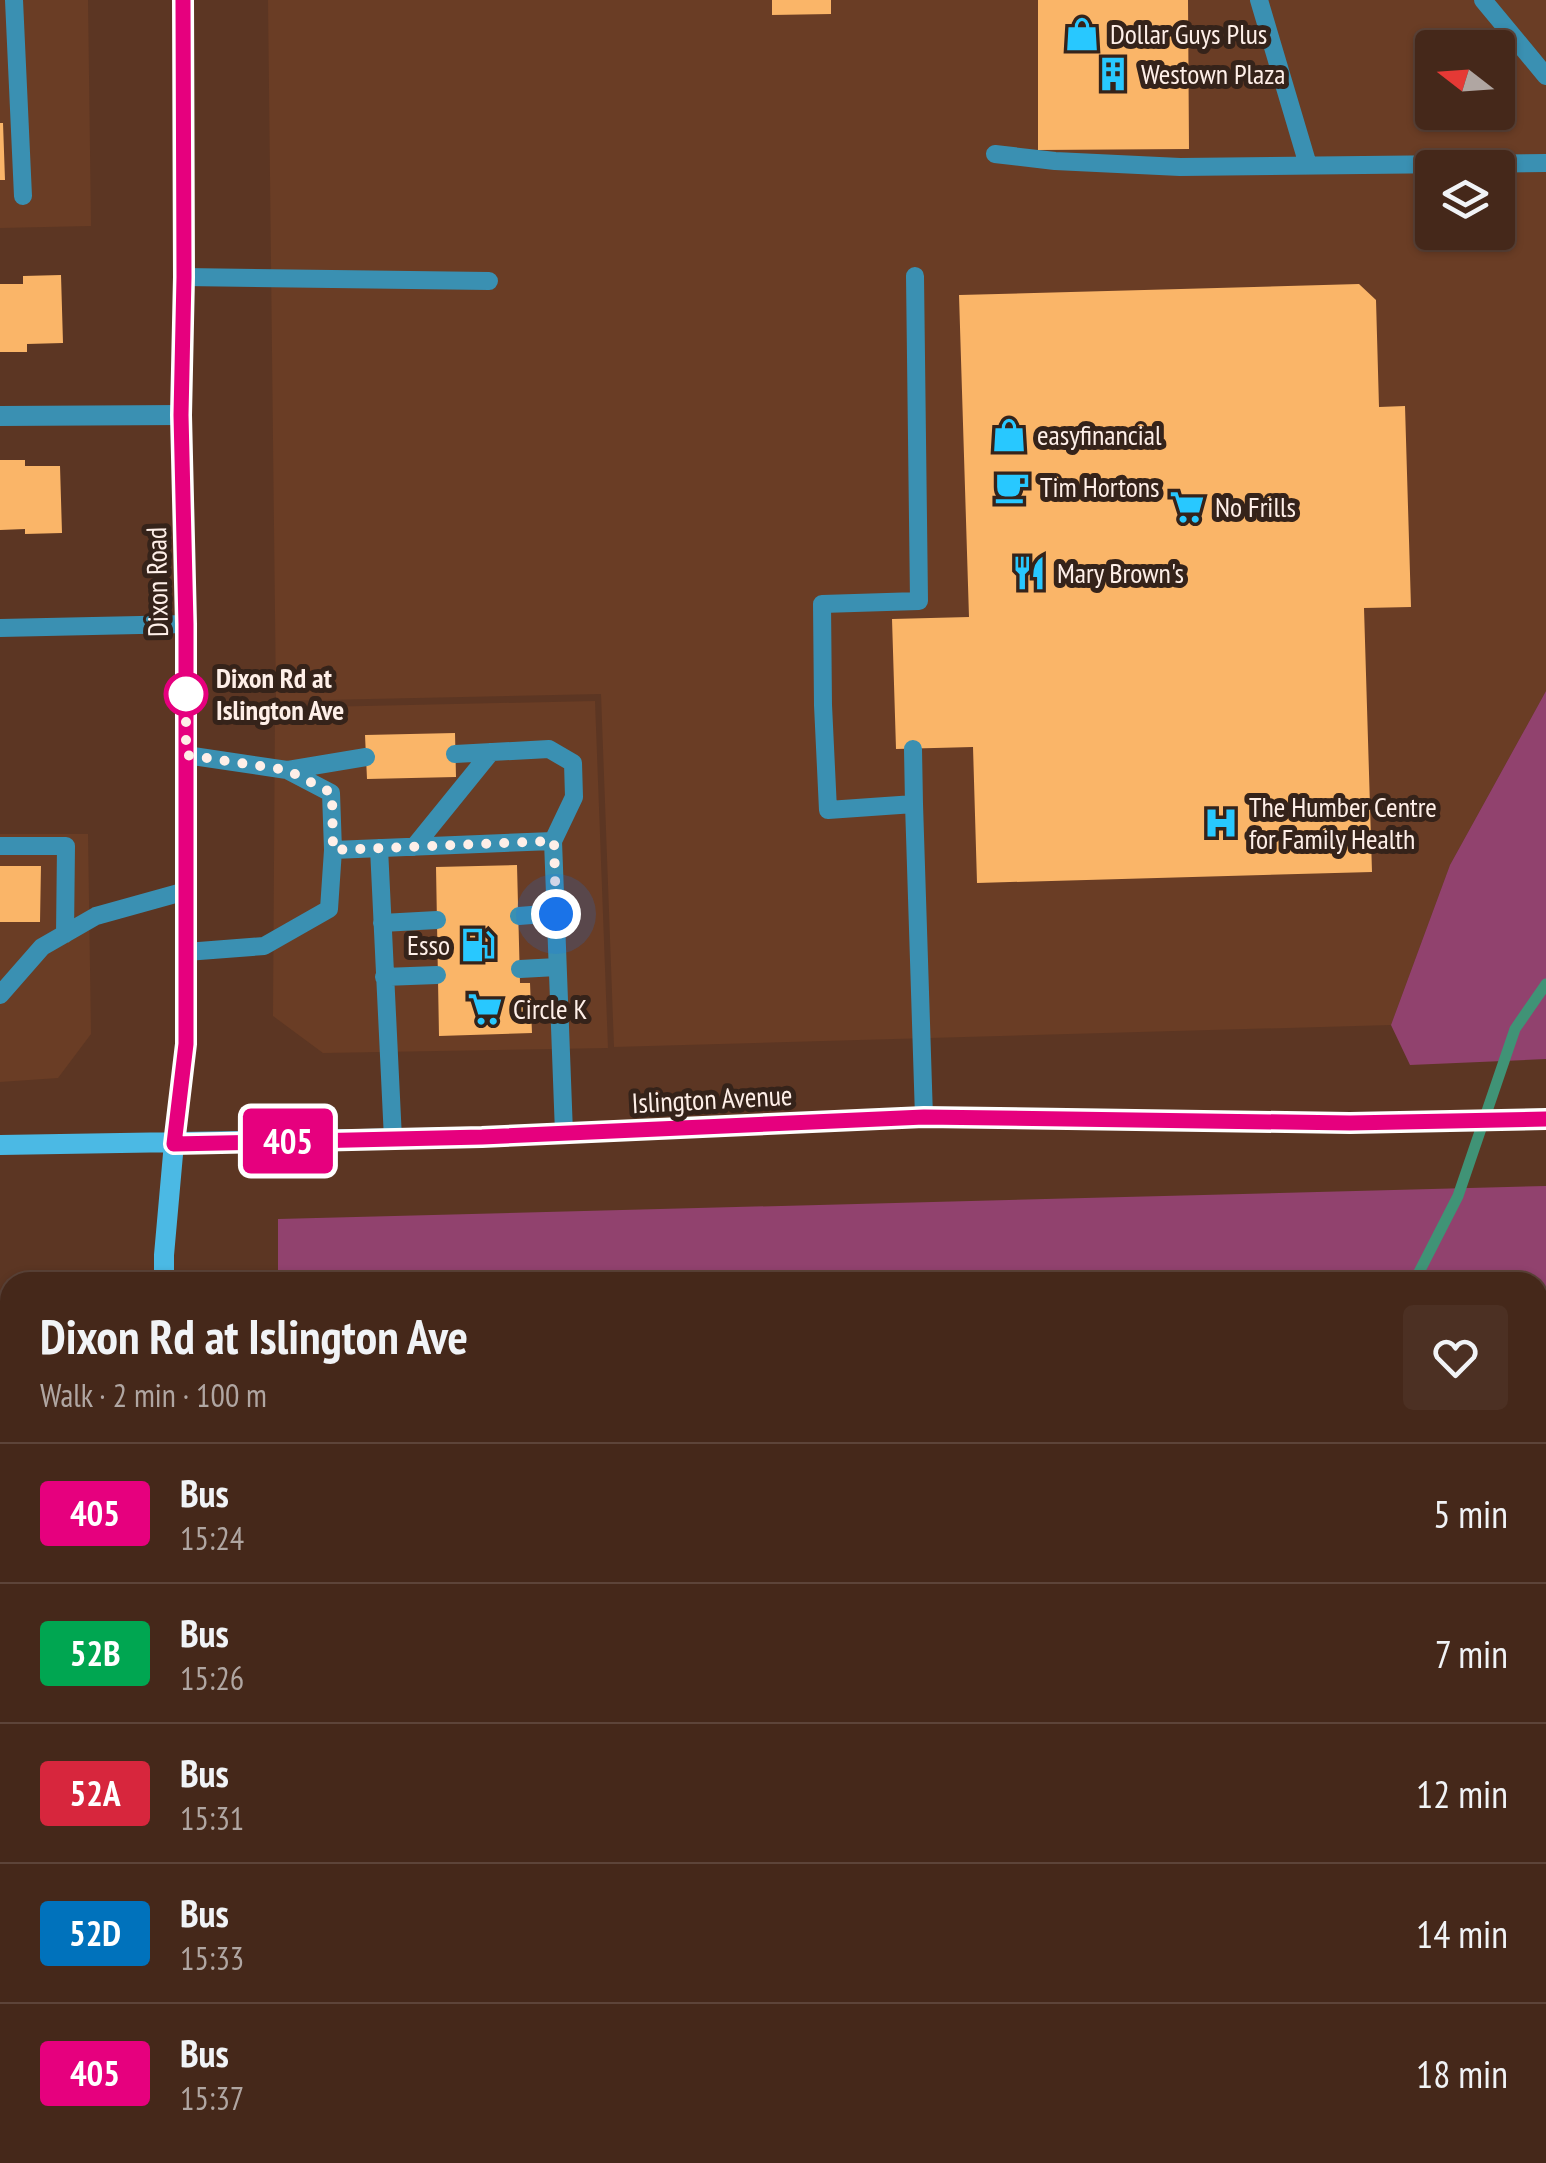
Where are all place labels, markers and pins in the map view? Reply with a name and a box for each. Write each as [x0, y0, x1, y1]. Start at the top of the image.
shop icon: Dollar Guys Plus [1063, 15, 1101, 53]
place label: Dollar Guys Plus [1110, 15, 1267, 52]
building icon: Westown Plaza [1094, 55, 1132, 93]
place label: Westown Plaza [1141, 55, 1286, 92]
shop icon: easyfinancial [990, 416, 1028, 454]
place label: easyfinancial [1037, 416, 1162, 453]
cafe icon: Tim Hortons [993, 468, 1031, 506]
place label: Tim Hortons [1040, 468, 1160, 505]
supermarket icon: No Frills [1168, 488, 1206, 526]
place label: No Frills [1215, 488, 1296, 525]
restaurant icon: Mary Brown's [1010, 554, 1048, 592]
place label: Mary Brown's [1057, 554, 1184, 591]
place label: Dixon Rd at Islington Ave [216, 659, 344, 728]
marker: Dixon Rd at Islington Ave [165, 673, 207, 715]
place label: The Humber Centre for Family Health [1249, 788, 1437, 857]
hospital icon: The Humber Centre for Family Health [1202, 804, 1240, 842]
place label: Esso [407, 926, 450, 963]
fuel station icon: Esso [459, 926, 497, 964]
supermarket icon: Circle K [466, 990, 504, 1028]
place label: Circle K [513, 990, 588, 1027]

